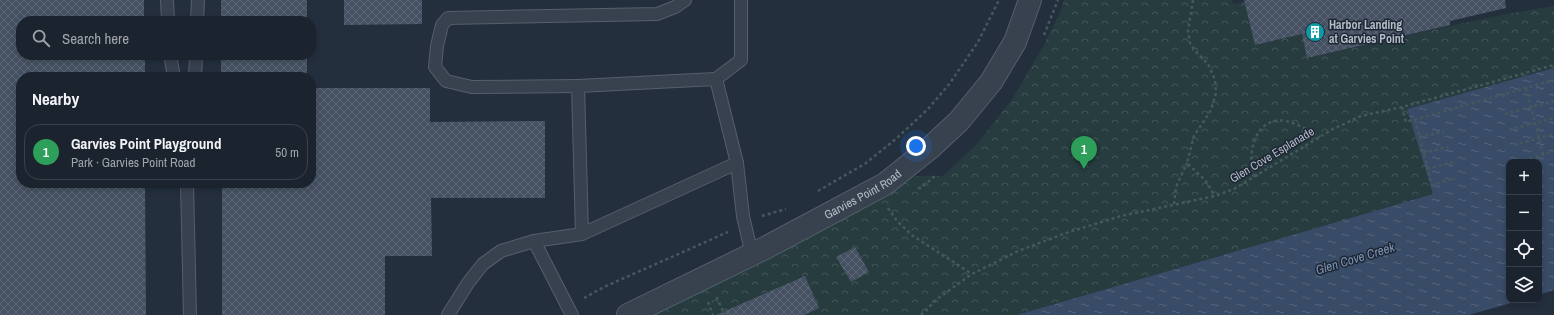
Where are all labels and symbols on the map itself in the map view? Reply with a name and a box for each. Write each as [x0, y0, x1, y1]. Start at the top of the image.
place label: Harbor Landing at Garvies Point [1329, 17, 1405, 47]
building icon: Harbor Landing at Garvies Point [1304, 21, 1326, 43]
street label: Glen Cove Esplanade [1227, 123, 1317, 187]
your location [906, 136, 926, 156]
pin: 1 [1071, 136, 1097, 169]
street label: Garvies Point Road [821, 166, 905, 223]
water label: Glen Cove Creek [1314, 238, 1397, 279]

